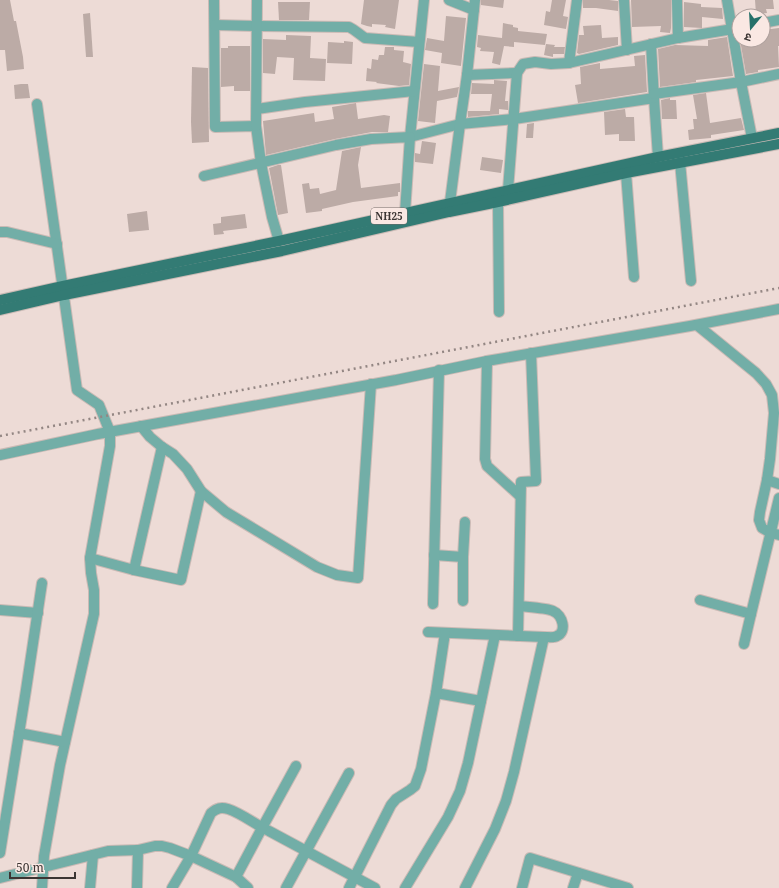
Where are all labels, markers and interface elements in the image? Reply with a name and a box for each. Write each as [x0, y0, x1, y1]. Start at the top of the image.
north arrow [731, 8, 771, 48]
text: उ [742, 30, 753, 46]
road number: NH25 [371, 208, 407, 224]
scale bar [10, 854, 75, 880]
text: 50 m [16, 859, 44, 876]

